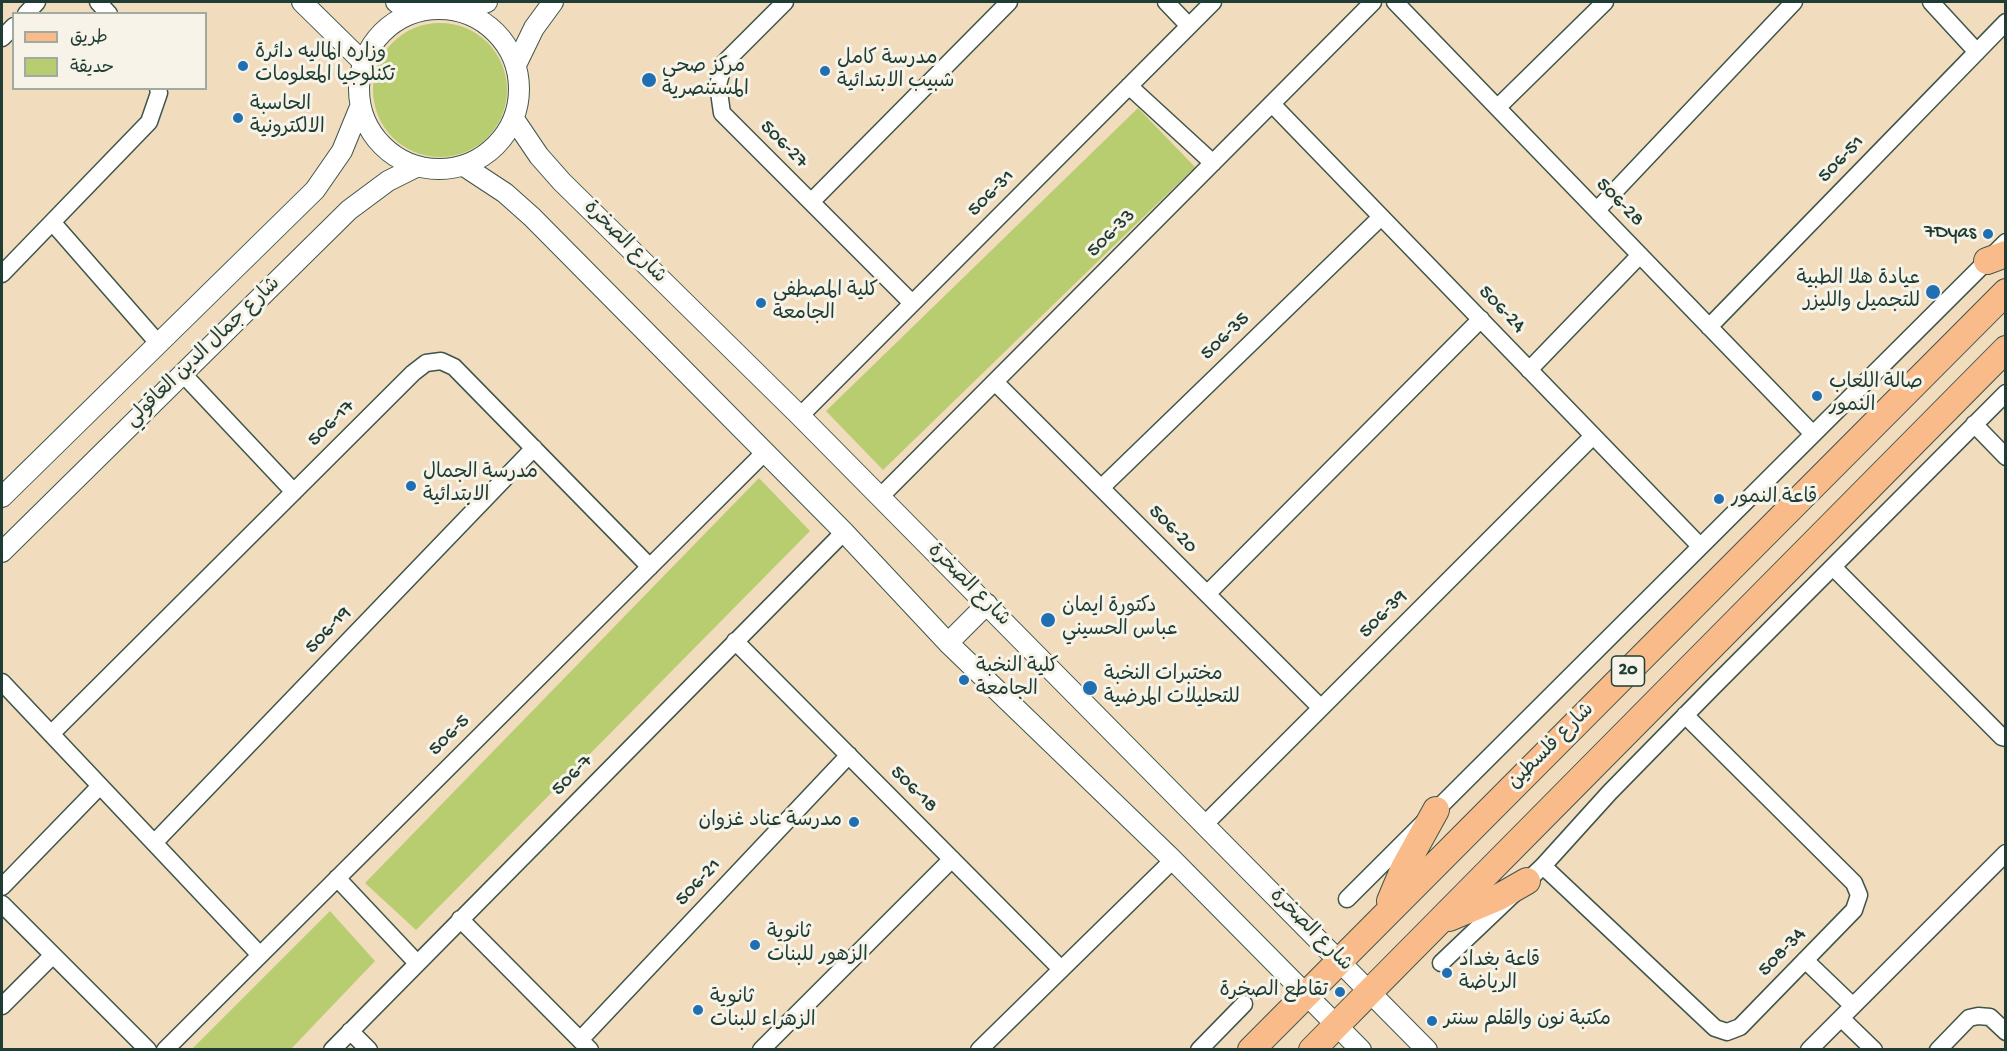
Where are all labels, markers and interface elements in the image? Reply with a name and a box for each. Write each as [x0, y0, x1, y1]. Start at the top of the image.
legend [12, 12, 207, 90]
text: طريق [70, 28, 108, 49]
place label: وزاره الماليه دائرة تكنلوجيا المعلومات [255, 42, 395, 89]
place label: مدرسة كامل شبيب الابتدائية [837, 48, 955, 95]
place label: مركز صحي المستنصرية [662, 56, 749, 103]
text: حديقة [70, 58, 114, 79]
marker: وزاره الماليه دائرة تكنلوجيا المعلومات [236, 59, 250, 73]
marker: مدرسة كامل شبيب الابتدائية [818, 64, 832, 78]
marker: مركز صحي المستنصرية [640, 71, 658, 89]
place label: الحاسبة الالكترونية [250, 94, 325, 141]
marker: الحاسبة الالكترونية [231, 111, 245, 125]
street label: 506-27 [754, 116, 812, 174]
street label: 506-51 [1814, 131, 1870, 189]
street label: 506-31 [963, 165, 1021, 223]
street label: 506-28 [1590, 173, 1648, 233]
street label: شارع الصخرة [578, 197, 670, 289]
street label: 506-33 [1083, 205, 1141, 263]
place label: 7Dyas [1924, 222, 1976, 246]
marker: 7Dyas [1981, 227, 1995, 241]
place label: عيادة هلا الطبية للتجميل والليزر [1796, 268, 1920, 315]
street label: شارع جمال الدين العاقولي [122, 273, 286, 433]
place label: كلية المصطفى الجامعة [773, 280, 878, 327]
street label: 506-24 [1472, 281, 1530, 339]
marker: عيادة هلا الطبية للتجميل والليزر [1924, 283, 1942, 301]
marker: كلية المصطفى الجامعة [754, 296, 768, 310]
street label: 506-35 [1196, 308, 1256, 366]
place label: صالة اللعاب النمور [1829, 372, 1923, 419]
marker: صالة اللعاب النمور [1810, 389, 1824, 403]
street label: 506-17 [303, 395, 361, 453]
place label: مدرسة الجمال الابتدائية [423, 462, 538, 509]
marker: مدرسة الجمال الابتدائية [404, 479, 418, 493]
place label: قاعة النمور [1731, 487, 1817, 511]
marker: قاعة النمور [1712, 492, 1726, 506]
street label: 506-20 [1142, 500, 1202, 560]
street label: شارع الصخرة [922, 540, 1014, 632]
street label: 506-39 [1355, 586, 1413, 644]
place label: دكتورة ايمان عباس الحسيني [1062, 596, 1178, 643]
street label: 506-19 [301, 602, 357, 660]
marker: دكتورة ايمان عباس الحسيني [1039, 611, 1057, 629]
place label: كلية النخبة الجامعة [976, 656, 1059, 703]
road number: 20 [1612, 656, 1644, 686]
place label: مختبرات النخبة للتحليلات المرضية [1104, 664, 1240, 711]
marker: كلية النخبة الجامعة [957, 673, 971, 687]
marker: مختبرات النخبة للتحليلات المرضية [1081, 679, 1099, 697]
street label: شارع فلسطين [1504, 699, 1600, 795]
street label: 506-5 [424, 710, 476, 762]
street label: 506-7 [547, 750, 599, 802]
street label: 506-18 [884, 761, 942, 819]
place label: مدرسة عناد غزوان [698, 810, 842, 834]
marker: مدرسة عناد غزوان [847, 815, 861, 829]
street label: 506-21 [671, 854, 727, 912]
street label: شارع الصخرة [1264, 885, 1356, 977]
place label: ثانوية الزهور للبنات [767, 922, 868, 969]
street label: 508-34 [1754, 923, 1812, 983]
marker: ثانوية الزهور للبنات [748, 938, 762, 952]
place label: قاعة بغداد الرياضة [1459, 950, 1540, 997]
marker: قاعة بغداد الرياضة [1440, 966, 1454, 980]
place label: تقاطع الصخرة [1219, 980, 1328, 1004]
marker: تقاطع الصخرة [1333, 985, 1347, 999]
place label: ثانوية الزهراء للبنات [710, 987, 816, 1034]
marker: ثانوية الزهراء للبنات [691, 1003, 705, 1017]
place label: مكتبة نون والقلم سنتر [1444, 1009, 1611, 1033]
marker: مكتبة نون والقلم سنتر [1425, 1014, 1439, 1028]

